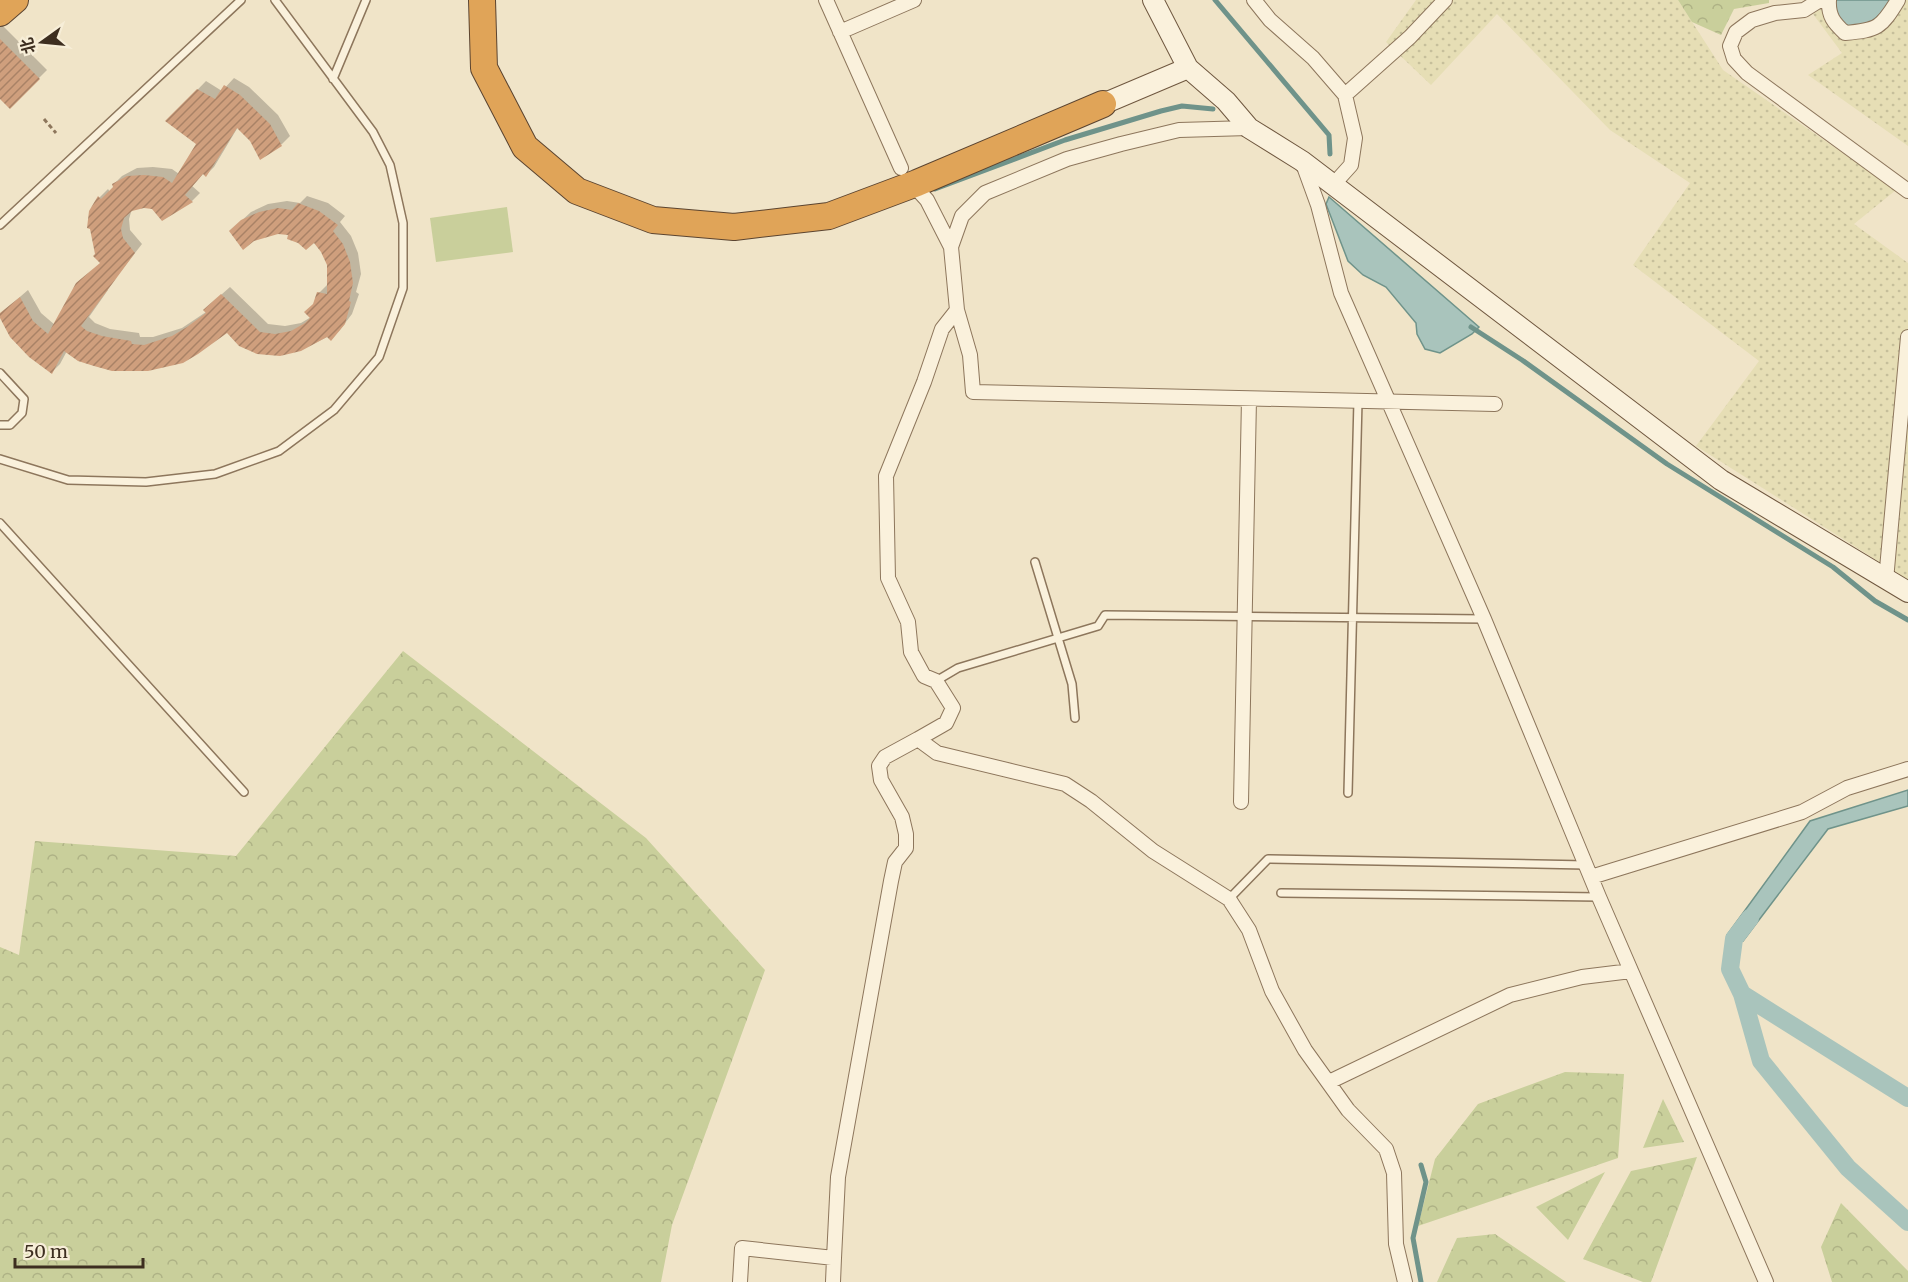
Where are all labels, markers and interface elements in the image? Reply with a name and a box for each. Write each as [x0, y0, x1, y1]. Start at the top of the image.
north arrow [12, 12, 72, 72]
text: 北 [16, 36, 39, 56]
scale bar [15, 1231, 142, 1269]
text: 50 m [24, 1240, 68, 1263]

